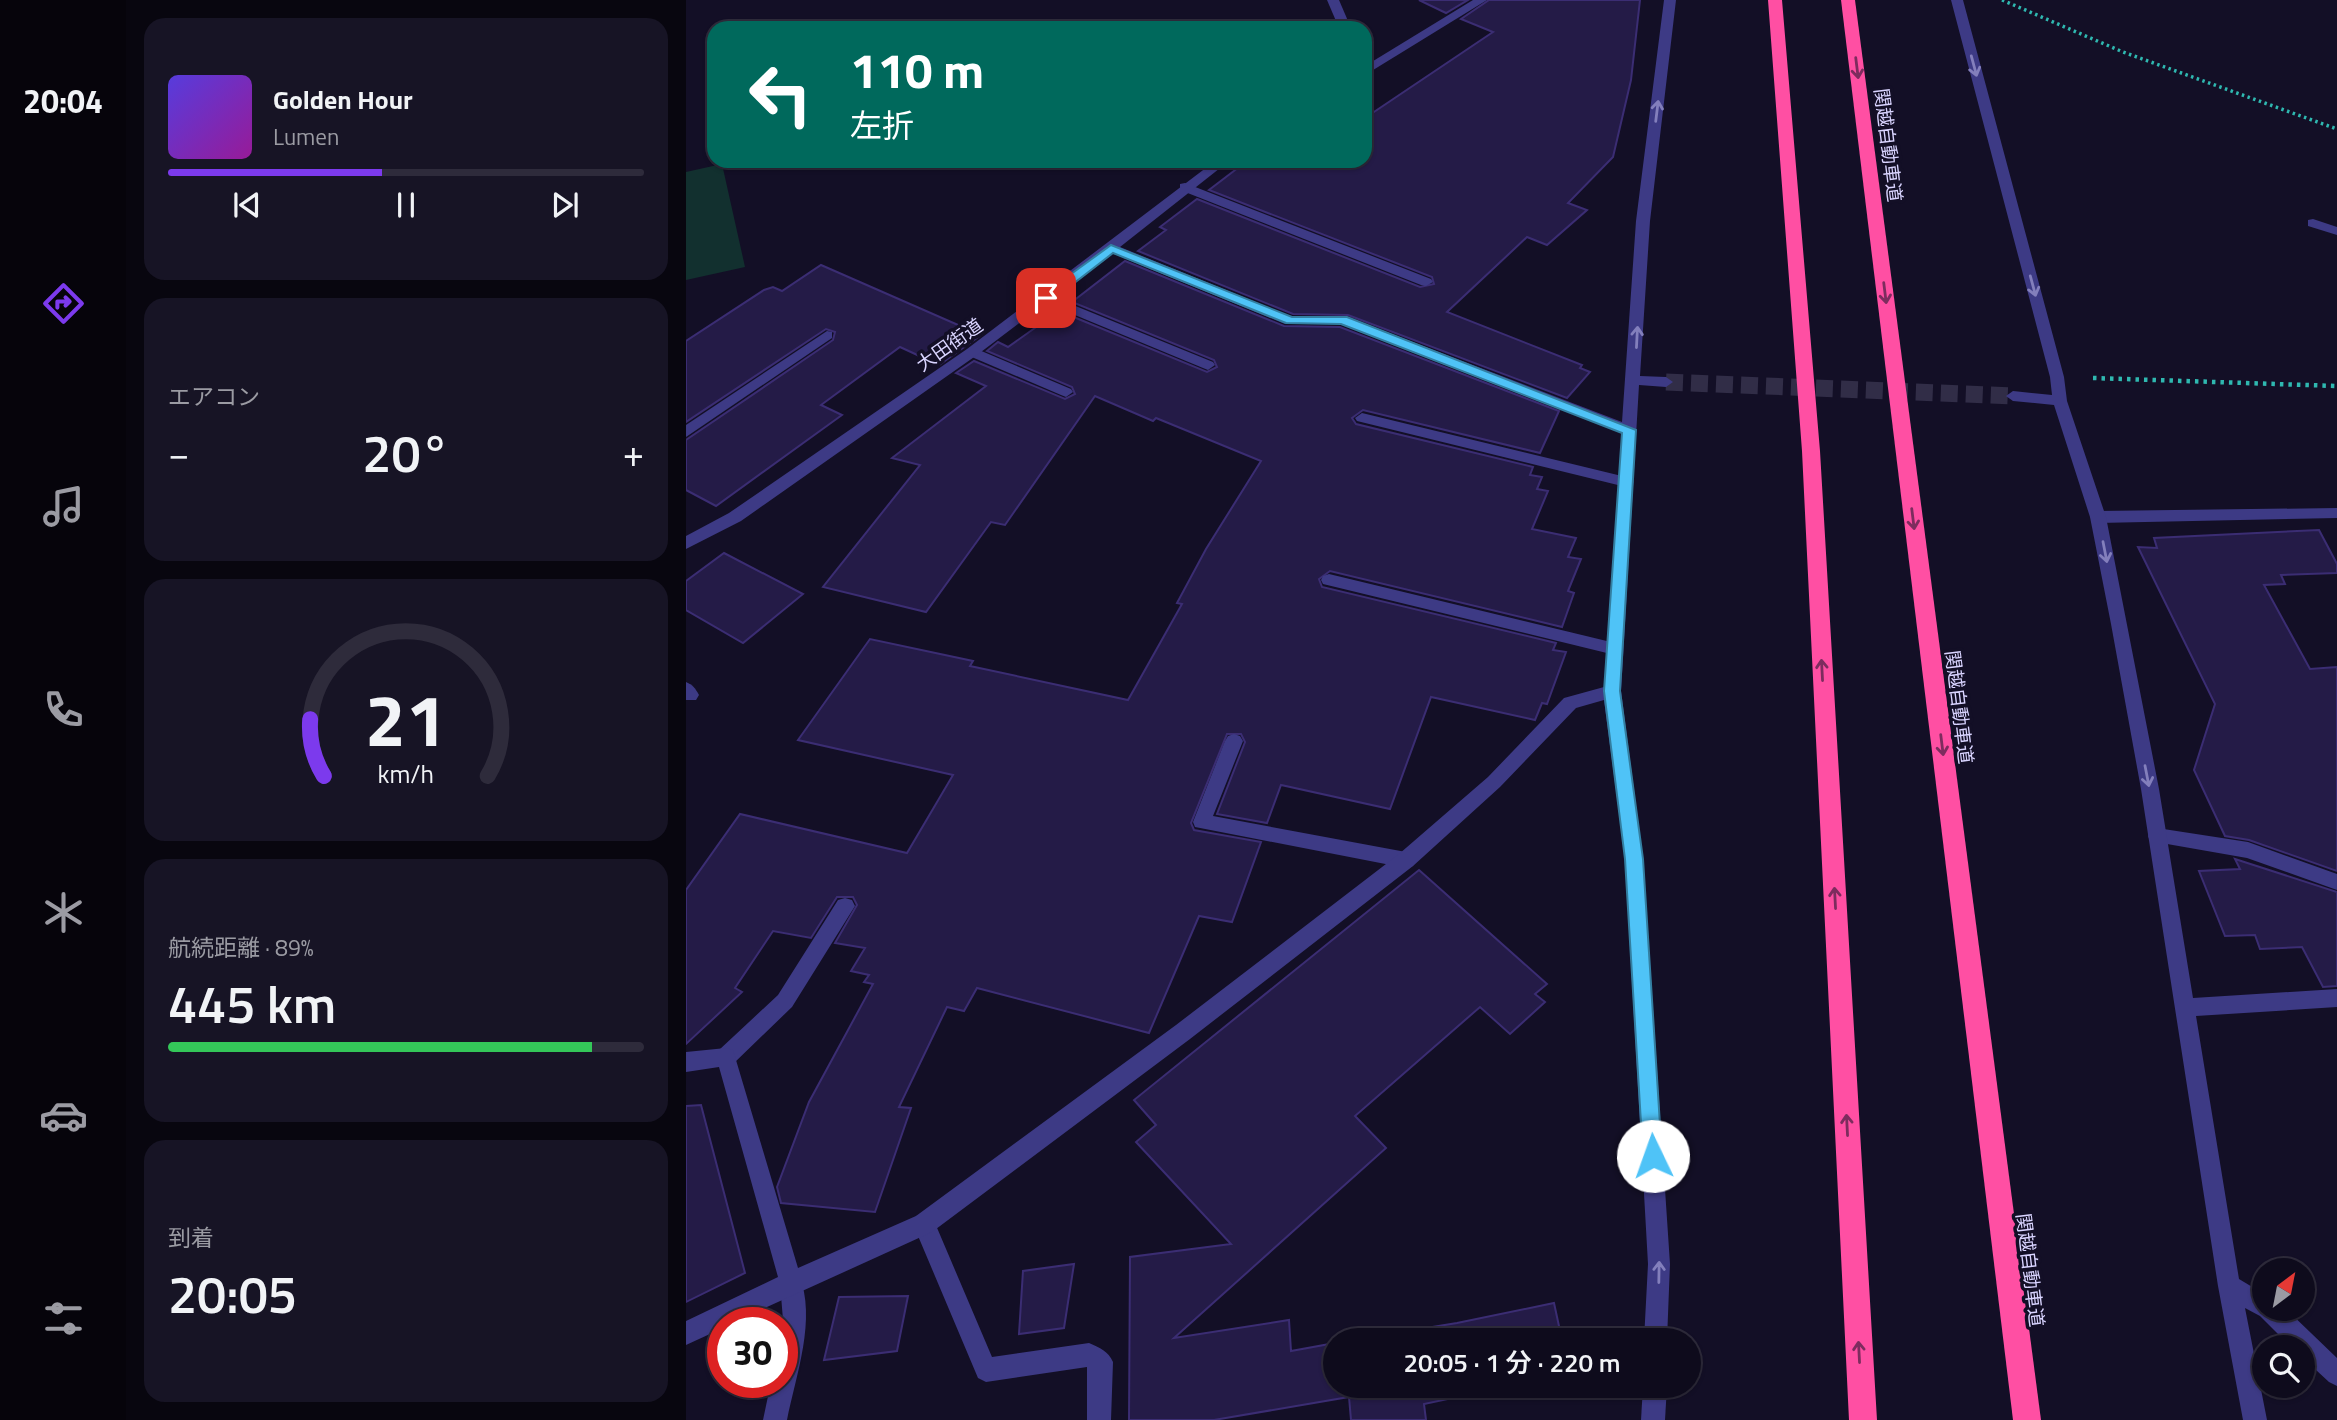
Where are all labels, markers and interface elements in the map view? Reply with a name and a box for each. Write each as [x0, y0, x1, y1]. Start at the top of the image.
text: 110 m [850, 32, 984, 107]
icon: left [735, 49, 826, 140]
one-way arrow [1969, 55, 1982, 77]
one-way arrow [1850, 56, 1863, 79]
text: 20:04 [23, 77, 103, 125]
text: Golden Hour [273, 80, 413, 119]
street label: 関越自動車道 [1868, 87, 1910, 203]
one-way arrow [1650, 100, 1663, 123]
text: 左折 [850, 101, 914, 149]
text: Lumen [273, 119, 339, 154]
icon: previous [228, 186, 266, 224]
icon: pause [387, 186, 425, 224]
icon: next [546, 186, 584, 224]
pin [1016, 268, 1076, 328]
one-way arrow [2027, 274, 2040, 297]
icon: directions [39, 279, 88, 328]
icon: arrive [1027, 279, 1065, 317]
one-way arrow [1878, 282, 1891, 304]
street label: 大田街道 [910, 310, 988, 378]
one-way arrow [1630, 326, 1643, 349]
text: エアコン [168, 379, 260, 414]
text: 20° [362, 413, 450, 492]
text: − [168, 424, 189, 482]
text: + [623, 424, 644, 482]
icon: music [39, 482, 88, 531]
one-way arrow [1907, 507, 1920, 530]
one-way arrow [2098, 540, 2112, 563]
street label: 関越自動車道 [1939, 649, 1981, 765]
one-way arrow [1816, 659, 1829, 682]
text: 21 [365, 664, 447, 774]
icon: phone [39, 685, 88, 734]
one-way arrow [1935, 733, 1948, 756]
text: km/h [378, 755, 434, 793]
one-way arrow [2141, 764, 2154, 787]
one-way arrow [1828, 886, 1841, 909]
icon: climate [39, 888, 88, 937]
text: 航続距離 · 89% [168, 930, 314, 965]
text: 445 km [168, 964, 336, 1043]
icon: car [39, 1091, 88, 1140]
one-way arrow [1840, 1114, 1853, 1136]
position arrow [1616, 1119, 1690, 1193]
street label: 関越自動車道 [2010, 1212, 2052, 1328]
text: 到着 [168, 1220, 214, 1255]
text: 20:05 [168, 1254, 297, 1333]
north arrow [2252, 1258, 2315, 1321]
map controls [2252, 1258, 2315, 1398]
one-way arrow [1652, 1261, 1666, 1284]
icon: filters [39, 1294, 88, 1343]
speed limit sign: 30 [707, 1307, 798, 1398]
button: search [2252, 1335, 2315, 1398]
one-way arrow [1852, 1341, 1865, 1364]
text: 20:05 · 1 分 · 220 m [1403, 1343, 1621, 1382]

